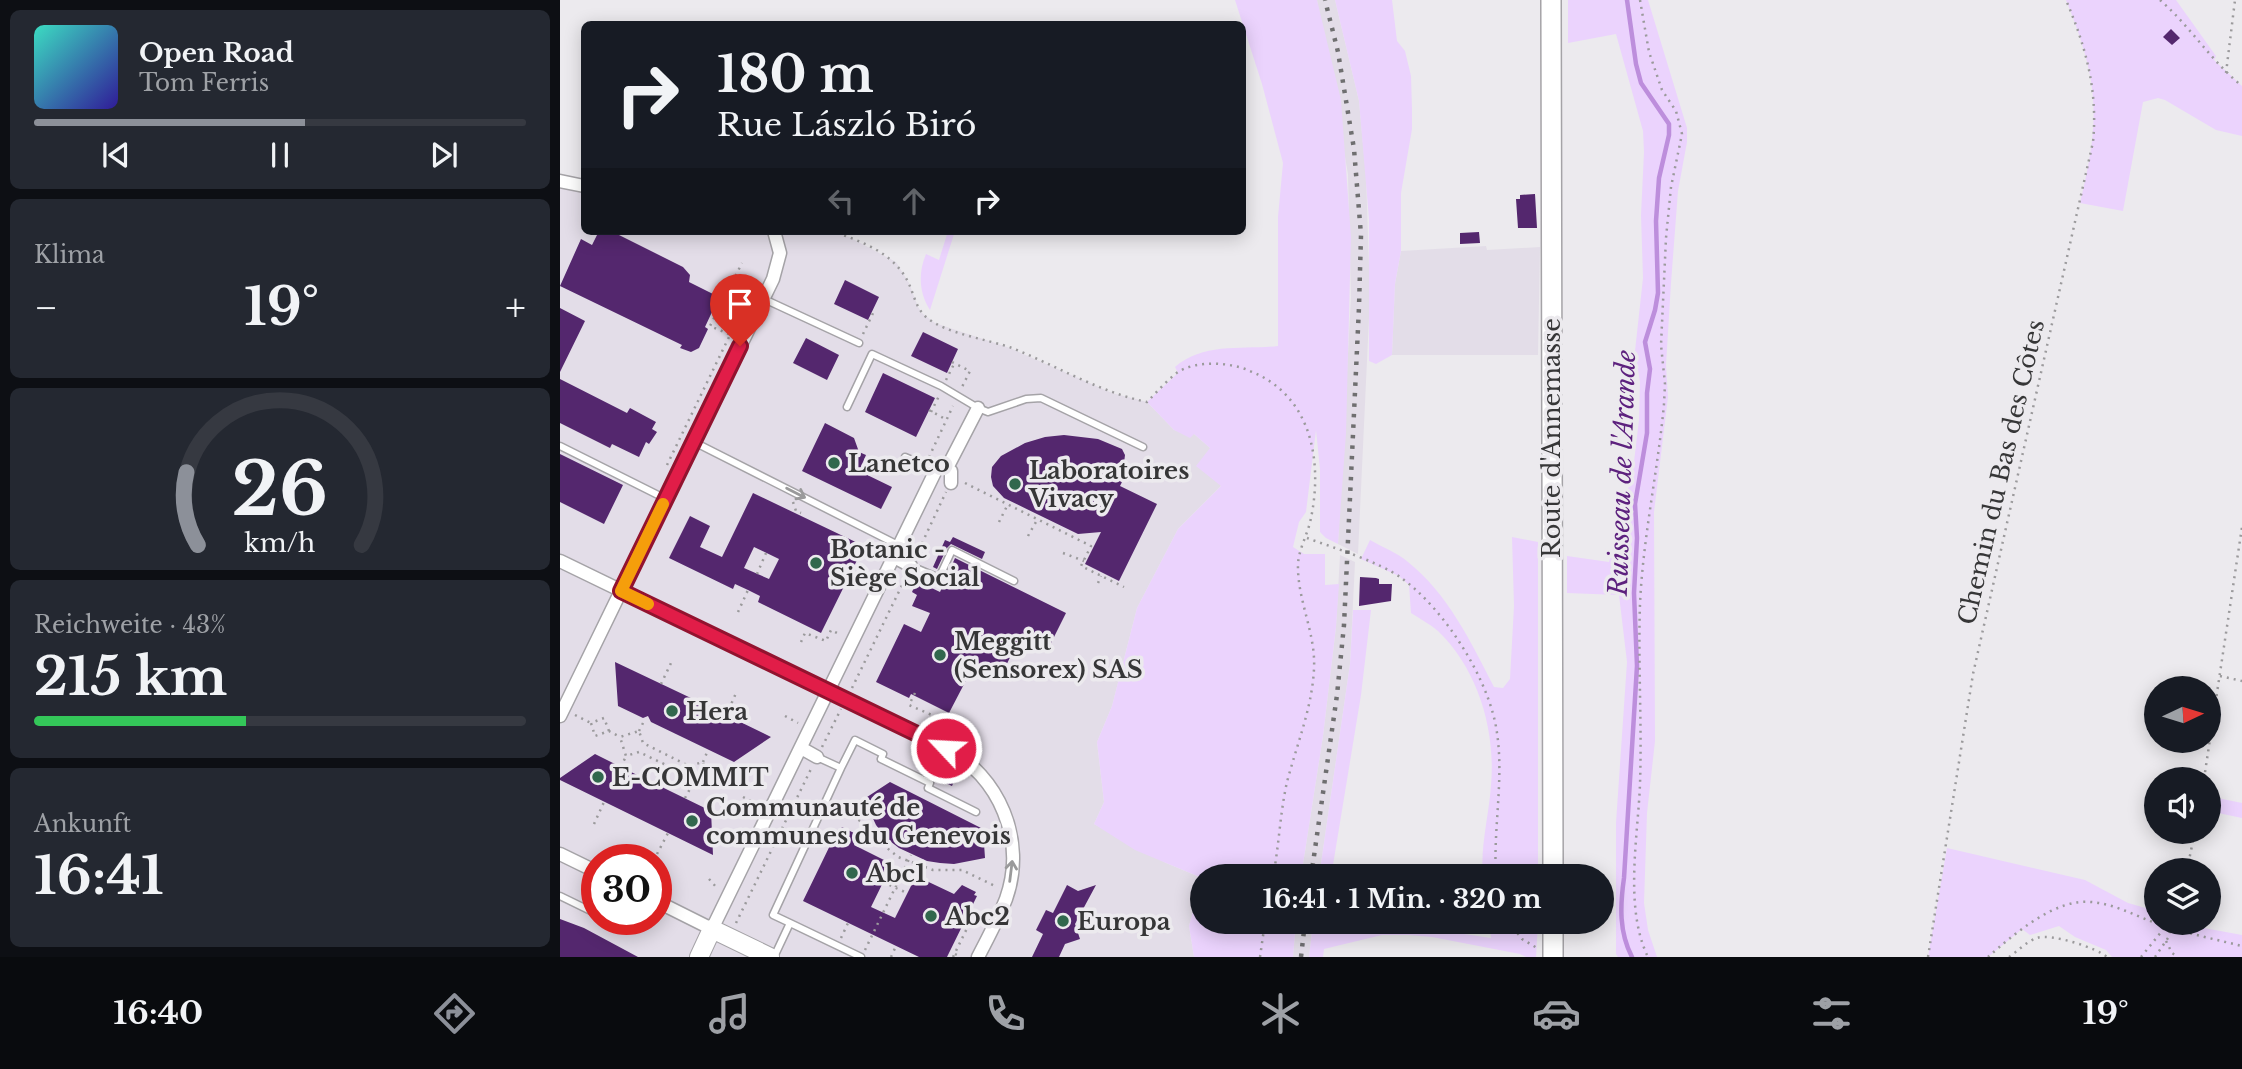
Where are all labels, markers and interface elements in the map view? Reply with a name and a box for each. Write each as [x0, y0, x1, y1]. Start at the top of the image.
text: Open Road [139, 37, 294, 69]
text: 180 m [717, 44, 874, 105]
icon: right [602, 49, 693, 140]
text: Tom Ferris [139, 69, 269, 97]
text: Rue László Biró [717, 105, 976, 145]
icon: previous [97, 136, 135, 174]
icon: pause [261, 136, 299, 174]
icon: next [425, 136, 463, 174]
icon: left [822, 182, 860, 220]
icon: ahead [895, 182, 933, 220]
icon: right [968, 182, 1006, 220]
text: Klima [34, 241, 105, 269]
pin [710, 274, 770, 346]
text: 19° [244, 275, 319, 339]
text: − [34, 284, 58, 331]
text: + [505, 284, 526, 331]
icon: arrive [721, 285, 759, 323]
street label: Chemin du Bas des Côtes [1952, 317, 2050, 627]
street label: Route d'Annemasse [1537, 318, 1566, 558]
water label: Ruisseau de l'Arande [1602, 349, 1642, 598]
text: 26 [232, 444, 328, 535]
place label: Lanetco [848, 449, 950, 478]
marker: Lanetco [826, 455, 842, 471]
place label: Laboratoires Vivacy [1028, 456, 1189, 513]
marker: Laboratoires Vivacy [1007, 476, 1023, 492]
one-way arrow [785, 487, 806, 501]
text: km/h [245, 527, 315, 558]
place label: Botanic - Siège Social [830, 535, 980, 592]
marker: Botanic - Siège Social [808, 555, 824, 571]
text: Reichweite · 43% [34, 611, 226, 639]
place label: Meggitt (Sensorex) SAS [954, 627, 1143, 684]
text: 215 km [34, 645, 227, 709]
marker: Meggitt (Sensorex) SAS [932, 647, 948, 663]
north arrow [2144, 676, 2221, 752]
map controls [2144, 676, 2221, 935]
place label: Hera [686, 697, 748, 726]
marker: Hera [664, 703, 680, 719]
position arrow [909, 711, 983, 785]
place label: E-COMMIT [612, 763, 769, 792]
button: sound [2144, 767, 2221, 844]
marker: E-COMMIT [590, 769, 606, 785]
place label: Communauté de communes du Genevois [706, 793, 1011, 850]
text: Ankunft [34, 810, 131, 838]
marker: Communauté de communes du Genevois [684, 813, 700, 829]
text: 16:41 [34, 844, 164, 908]
speed limit sign: 30 [581, 844, 672, 935]
button: layers [2144, 858, 2221, 935]
place label: Abc1 [865, 859, 926, 888]
one-way arrow [1005, 860, 1018, 883]
marker: Abc1 [844, 865, 860, 881]
text: 16:41 · 1 Min. · 320 m [1263, 883, 1541, 915]
place label: Abc2 [944, 902, 1010, 931]
place label: Europa [1077, 907, 1171, 936]
marker: Abc2 [923, 908, 939, 924]
marker: Europa [1055, 913, 1071, 929]
icon: directions [430, 989, 479, 1038]
icon: music [705, 989, 754, 1038]
icon: phone [981, 989, 1030, 1038]
icon: climate [1256, 989, 1305, 1038]
icon: car [1532, 989, 1581, 1038]
icon: filters [1807, 989, 1856, 1038]
text: 16:40 [113, 993, 203, 1033]
text: 19° [2083, 993, 2129, 1033]

